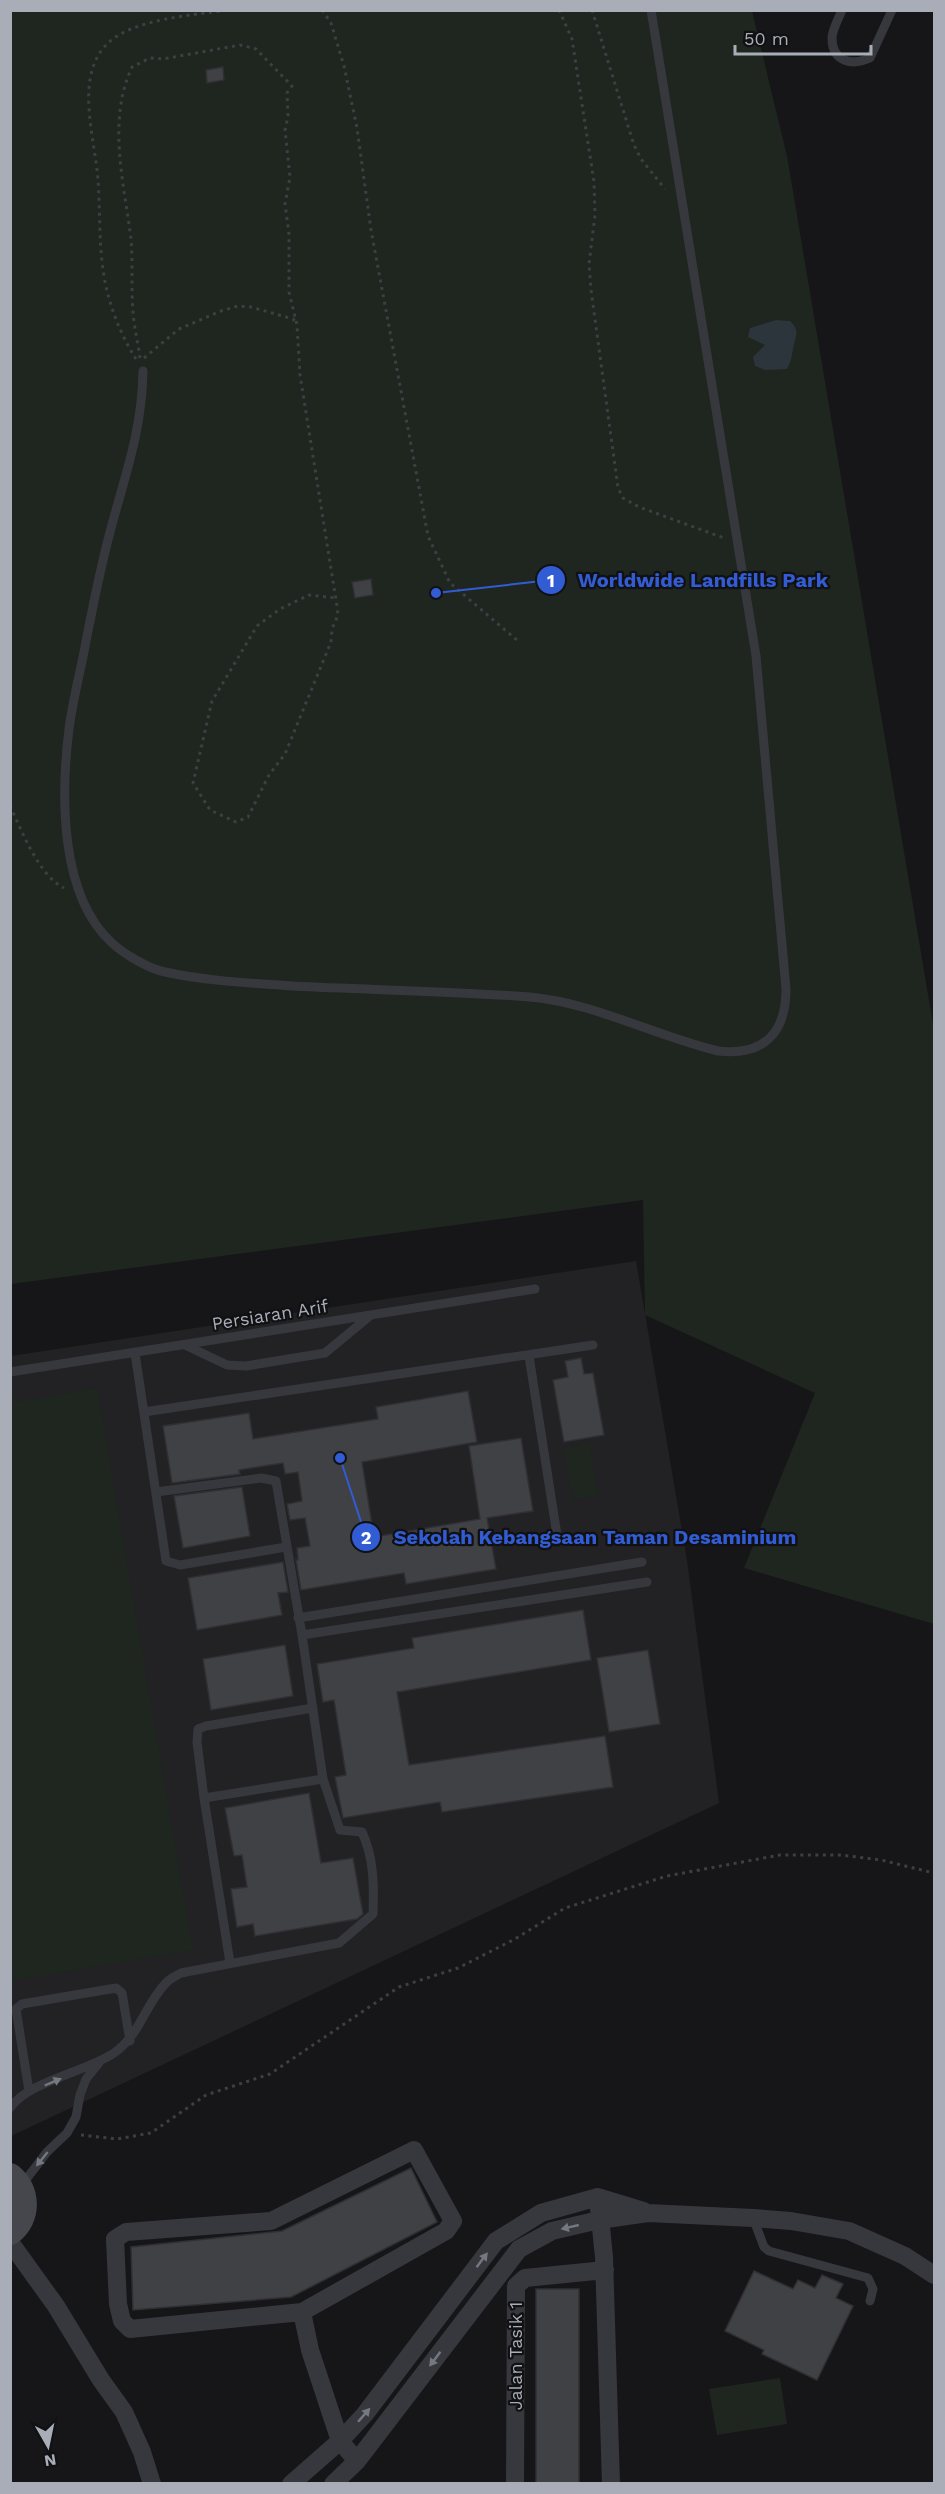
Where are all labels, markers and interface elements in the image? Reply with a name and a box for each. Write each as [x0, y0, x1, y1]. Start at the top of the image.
scale bar [735, 18, 872, 56]
text: 50 m [744, 28, 789, 49]
callout: Worldwide Landfills Park [536, 561, 840, 599]
text: Worldwide Landfills Park [578, 568, 829, 592]
text: 1 [547, 570, 555, 591]
street label: Persiaran Arif [210, 1295, 330, 1334]
callout: Sekolah Kebangsaan Taman Desaminium [351, 1518, 808, 1556]
text: Sekolah Kebangsaan Taman Desaminium [394, 1525, 796, 1549]
text: 2 [361, 1527, 371, 1548]
one-way arrow [44, 2076, 62, 2086]
one-way arrow [37, 2151, 49, 2166]
one-way arrow [561, 2222, 579, 2232]
one-way arrow [476, 2252, 488, 2267]
street label: Jalan Tasik 1 [505, 2302, 526, 2410]
one-way arrow [429, 2352, 441, 2367]
one-way arrow [357, 2408, 370, 2423]
north arrow [18, 2416, 78, 2476]
text: N [43, 2450, 58, 2471]

